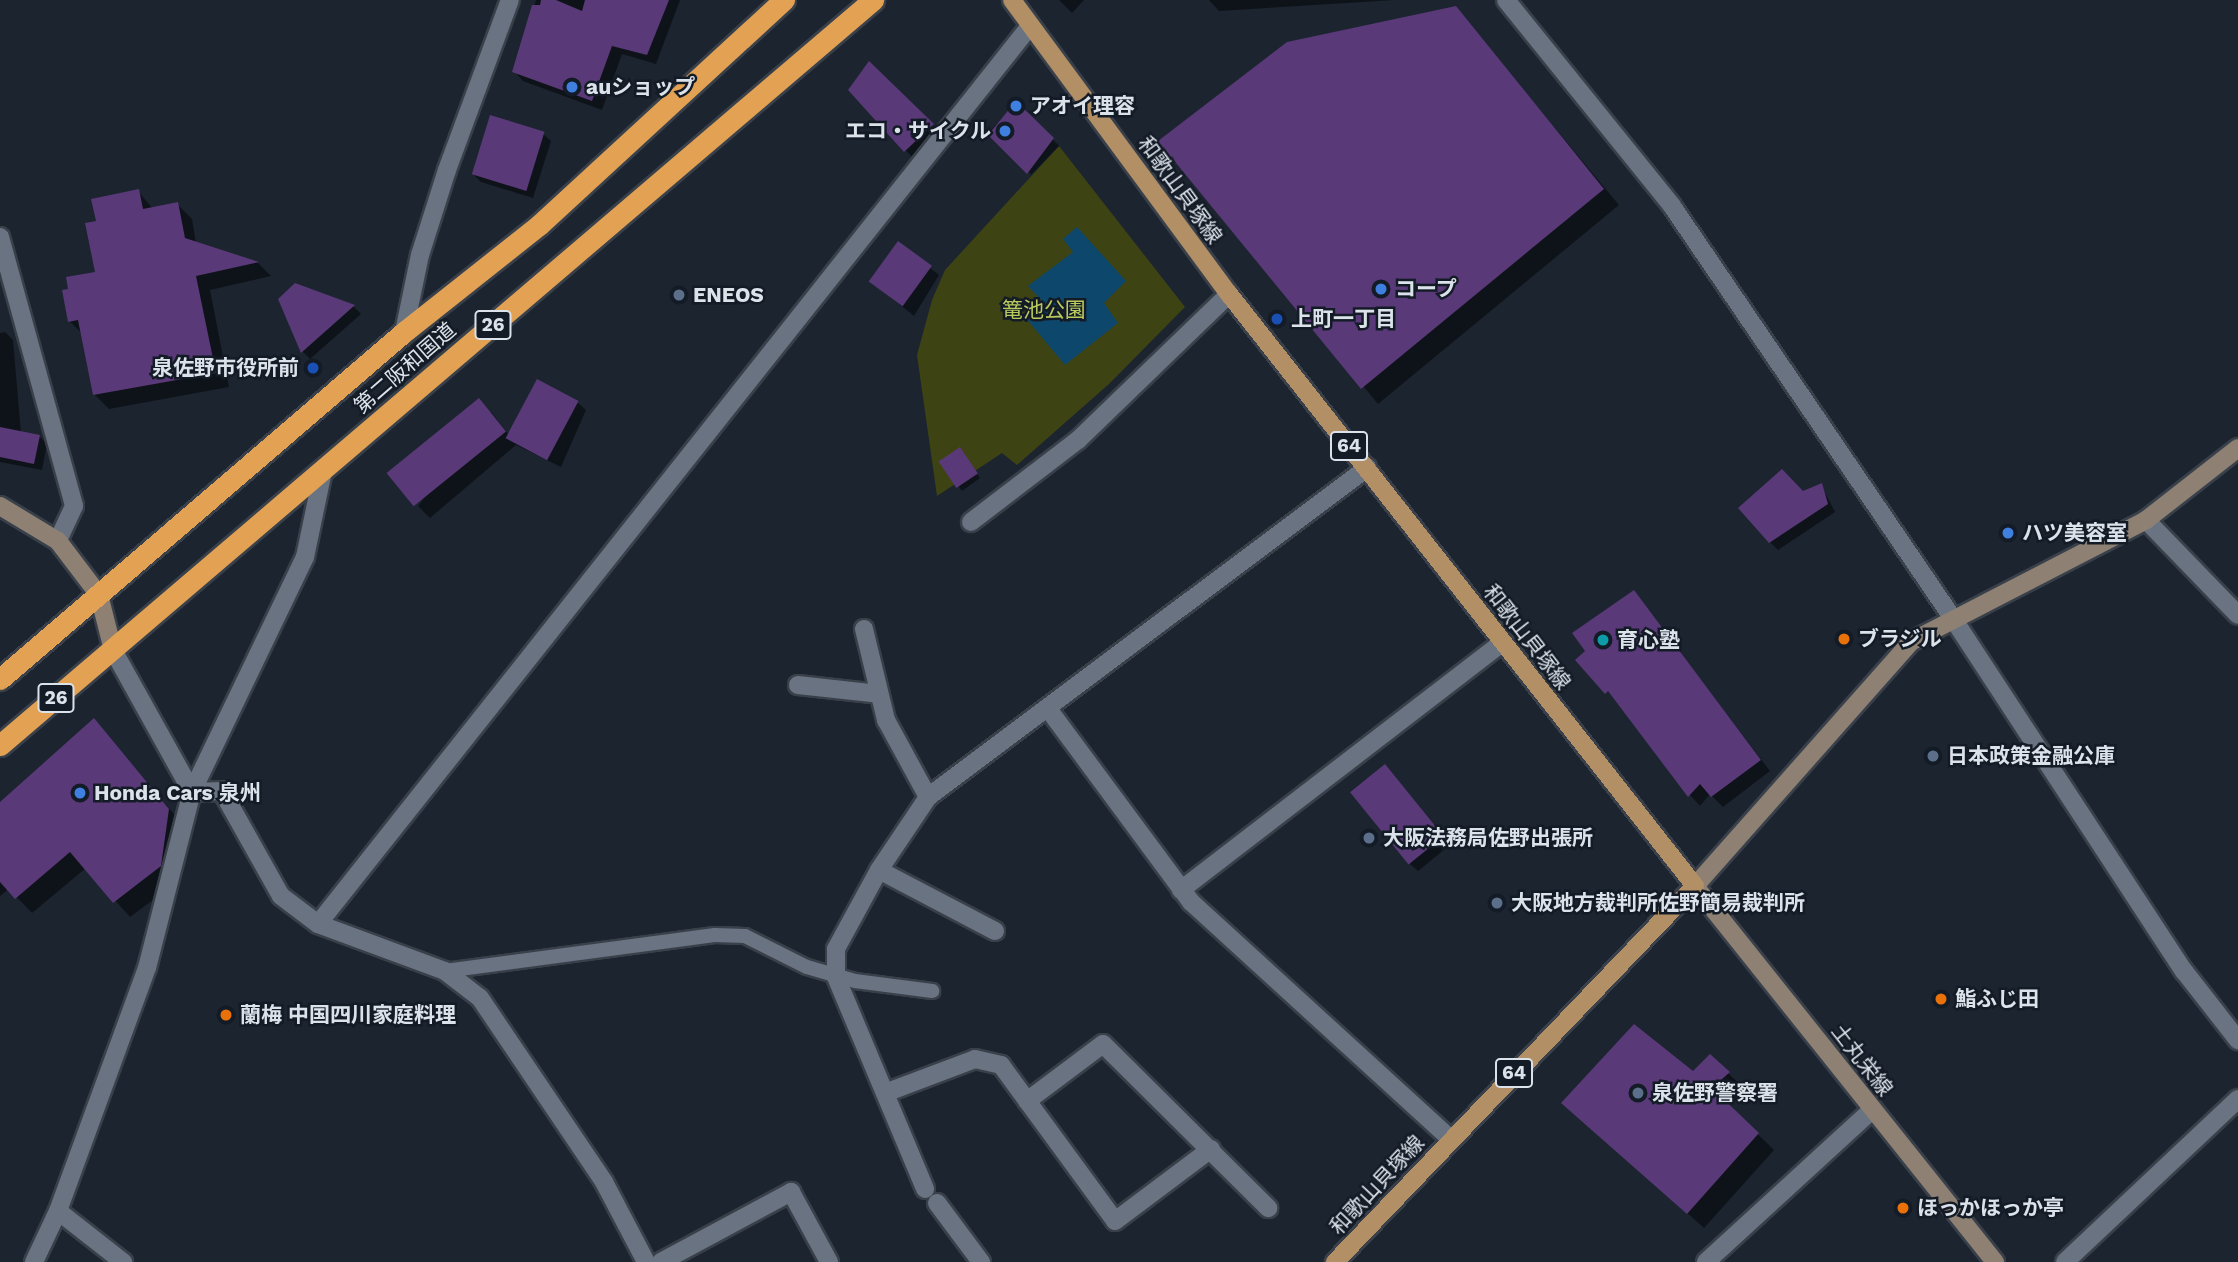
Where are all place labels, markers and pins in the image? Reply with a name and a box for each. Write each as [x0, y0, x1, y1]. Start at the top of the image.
place label: auショップ [586, 74, 695, 100]
marker: auショップ [564, 79, 580, 95]
place label: アオイ理容 [1030, 93, 1135, 119]
marker: アオイ理容 [1008, 98, 1024, 114]
place label: エコ・サイクル [844, 118, 991, 144]
marker: エコ・サイクル [997, 123, 1013, 139]
place label: コープ [1395, 276, 1458, 302]
marker: コープ [1373, 281, 1389, 297]
place label: ENEOS [693, 282, 764, 308]
marker: ENEOS [671, 287, 687, 303]
place label: 上町一丁目 [1291, 306, 1396, 332]
marker: 上町一丁目 [1269, 311, 1285, 327]
place label: 泉佐野市役所前 [152, 355, 299, 381]
marker: 泉佐野市役所前 [305, 360, 321, 376]
place label: ハツ美容室 [2022, 520, 2127, 546]
marker: ハツ美容室 [2000, 525, 2016, 541]
place label: ブラジル [1858, 626, 1942, 652]
place label: 育心塾 [1617, 627, 1680, 653]
marker: ブラジル [1836, 631, 1852, 647]
marker: 育心塾 [1595, 632, 1611, 648]
place label: 日本政策金融公庫 [1947, 743, 2115, 769]
marker: 日本政策金融公庫 [1925, 748, 1941, 764]
place label: Honda Cars 泉州 [94, 780, 261, 806]
marker: Honda Cars 泉州 [72, 785, 88, 801]
place label: 大阪法務局佐野出張所 [1383, 825, 1593, 851]
marker: 大阪法務局佐野出張所 [1361, 830, 1377, 846]
place label: 大阪地方裁判所佐野簡易裁判所 [1511, 890, 1805, 916]
marker: 大阪地方裁判所佐野簡易裁判所 [1489, 895, 1505, 911]
place label: 鮨ふじ田 [1955, 986, 2039, 1012]
marker: 鮨ふじ田 [1933, 991, 1949, 1007]
place label: 蘭梅 中国四川家庭料理 [240, 1002, 456, 1028]
marker: 蘭梅 中国四川家庭料理 [218, 1007, 234, 1023]
place label: 泉佐野警察署 [1652, 1080, 1778, 1106]
marker: 泉佐野警察署 [1630, 1085, 1646, 1101]
place label: ほっかほっか亭 [1917, 1195, 2064, 1221]
marker: ほっかほっか亭 [1895, 1200, 1911, 1216]

